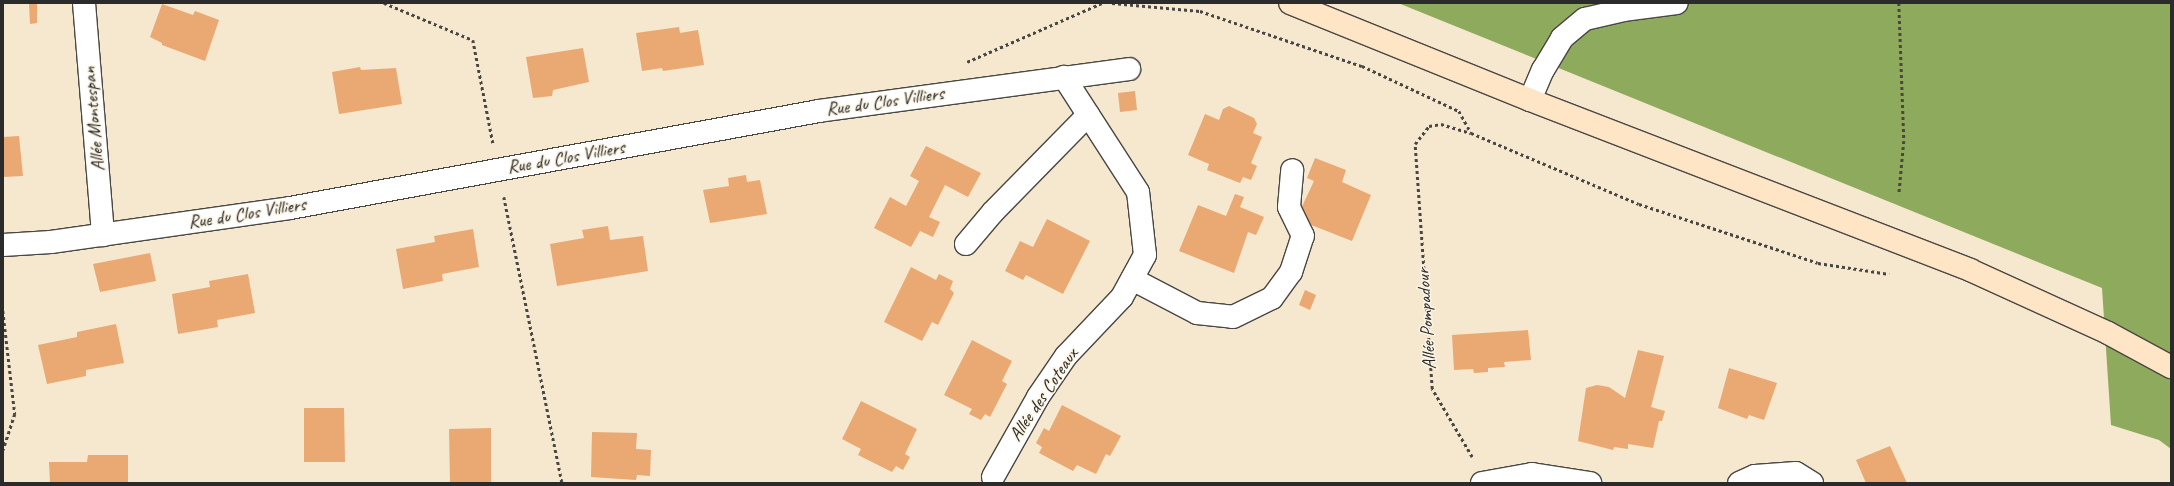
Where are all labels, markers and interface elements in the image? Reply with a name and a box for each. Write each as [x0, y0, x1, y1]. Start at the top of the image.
street label: Allée Montespan [78, 66, 110, 172]
street label: Rue du Clos Villiers [825, 82, 945, 122]
street label: Rue du Clos Villiers [506, 136, 626, 180]
street label: Rue du Clos Villiers [187, 193, 307, 235]
street label: Allée Pompadour [1412, 268, 1442, 370]
street label: Allée des Coteaux [1005, 344, 1083, 446]

